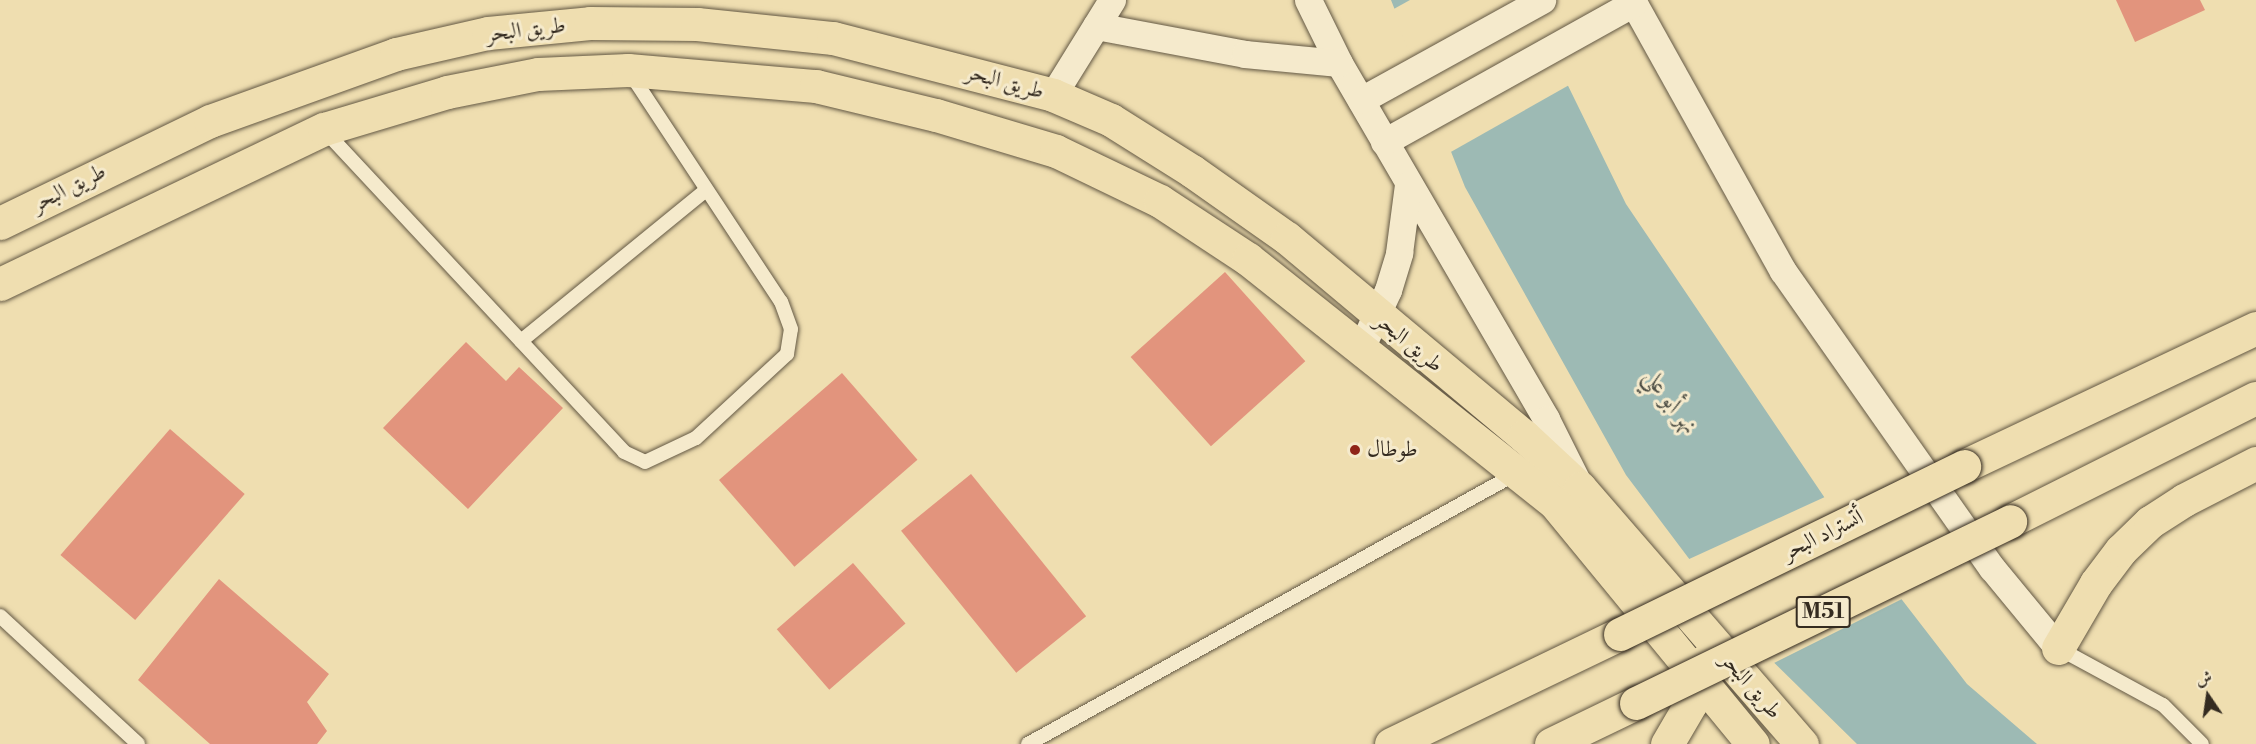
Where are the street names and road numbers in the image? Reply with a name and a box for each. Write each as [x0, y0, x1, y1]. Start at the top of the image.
street label: طريق البحر [485, 12, 567, 48]
street label: طريق البحر [963, 59, 1047, 105]
street label: طريق البحر [27, 158, 111, 218]
street label: طريق البحر [1370, 308, 1448, 378]
street label: أتستراد البحر [1778, 504, 1868, 566]
road number: M51 [1794, 594, 1852, 630]
street label: طريق البحر [1715, 647, 1787, 725]

